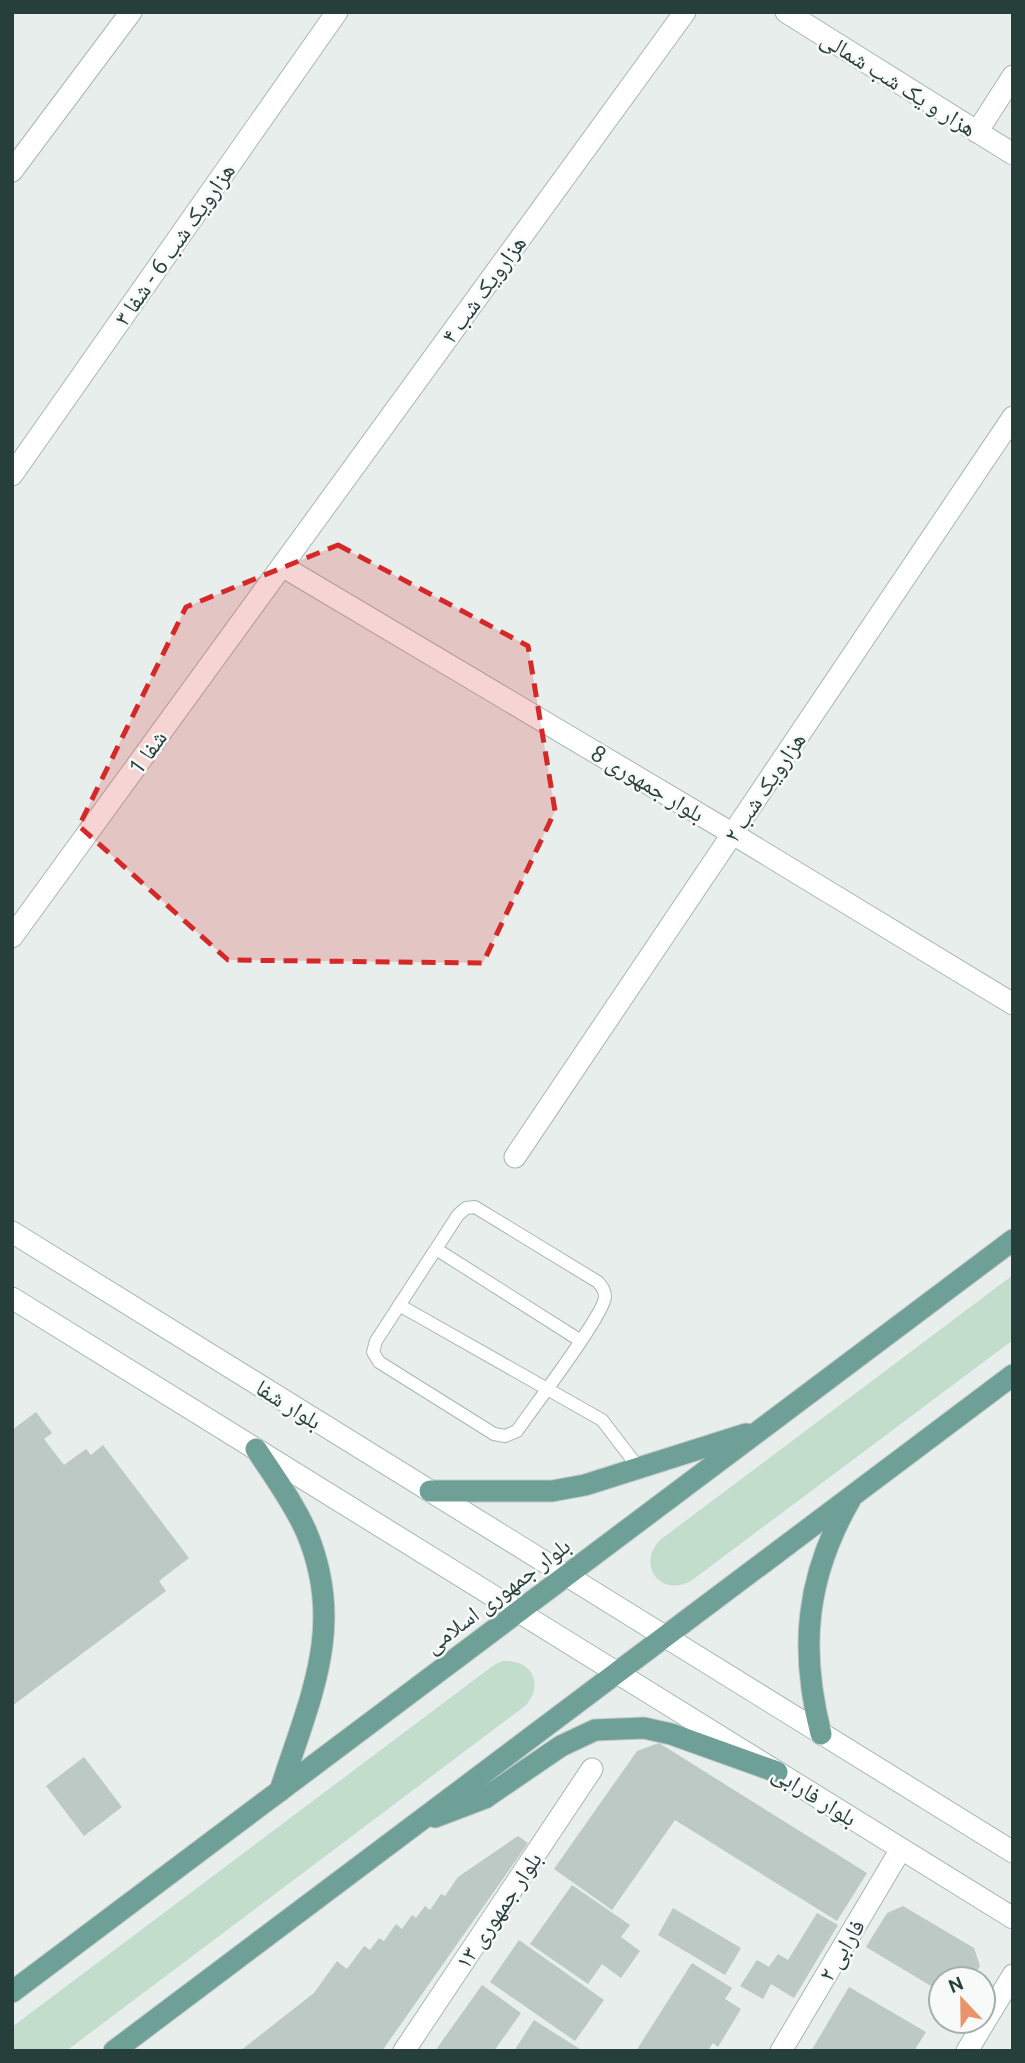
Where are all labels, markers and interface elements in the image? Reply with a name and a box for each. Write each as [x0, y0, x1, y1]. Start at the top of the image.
street label: هزار و یک شب شمالی [816, 25, 981, 142]
street label: هزارویک شب 6 - شفا ۳ [109, 158, 241, 331]
street label: هزارویک شب ۴ [436, 230, 532, 349]
street label: شفا 1 [123, 725, 171, 779]
street label: هزارویک شب ۲ [718, 728, 811, 847]
street label: بلوار جمهوری 8 [586, 739, 709, 828]
street label: بلوار شفا [251, 1374, 326, 1435]
street label: بلوار جمهوری اسلامی [419, 1532, 576, 1659]
street label: بلوار فارابی [767, 1759, 862, 1832]
street label: بلوار جمهوری ۱۳ [450, 1847, 548, 1974]
street label: فارابی ۲ [813, 1915, 871, 1986]
north arrow [927, 1965, 997, 2035]
text: N [945, 1971, 966, 1997]

